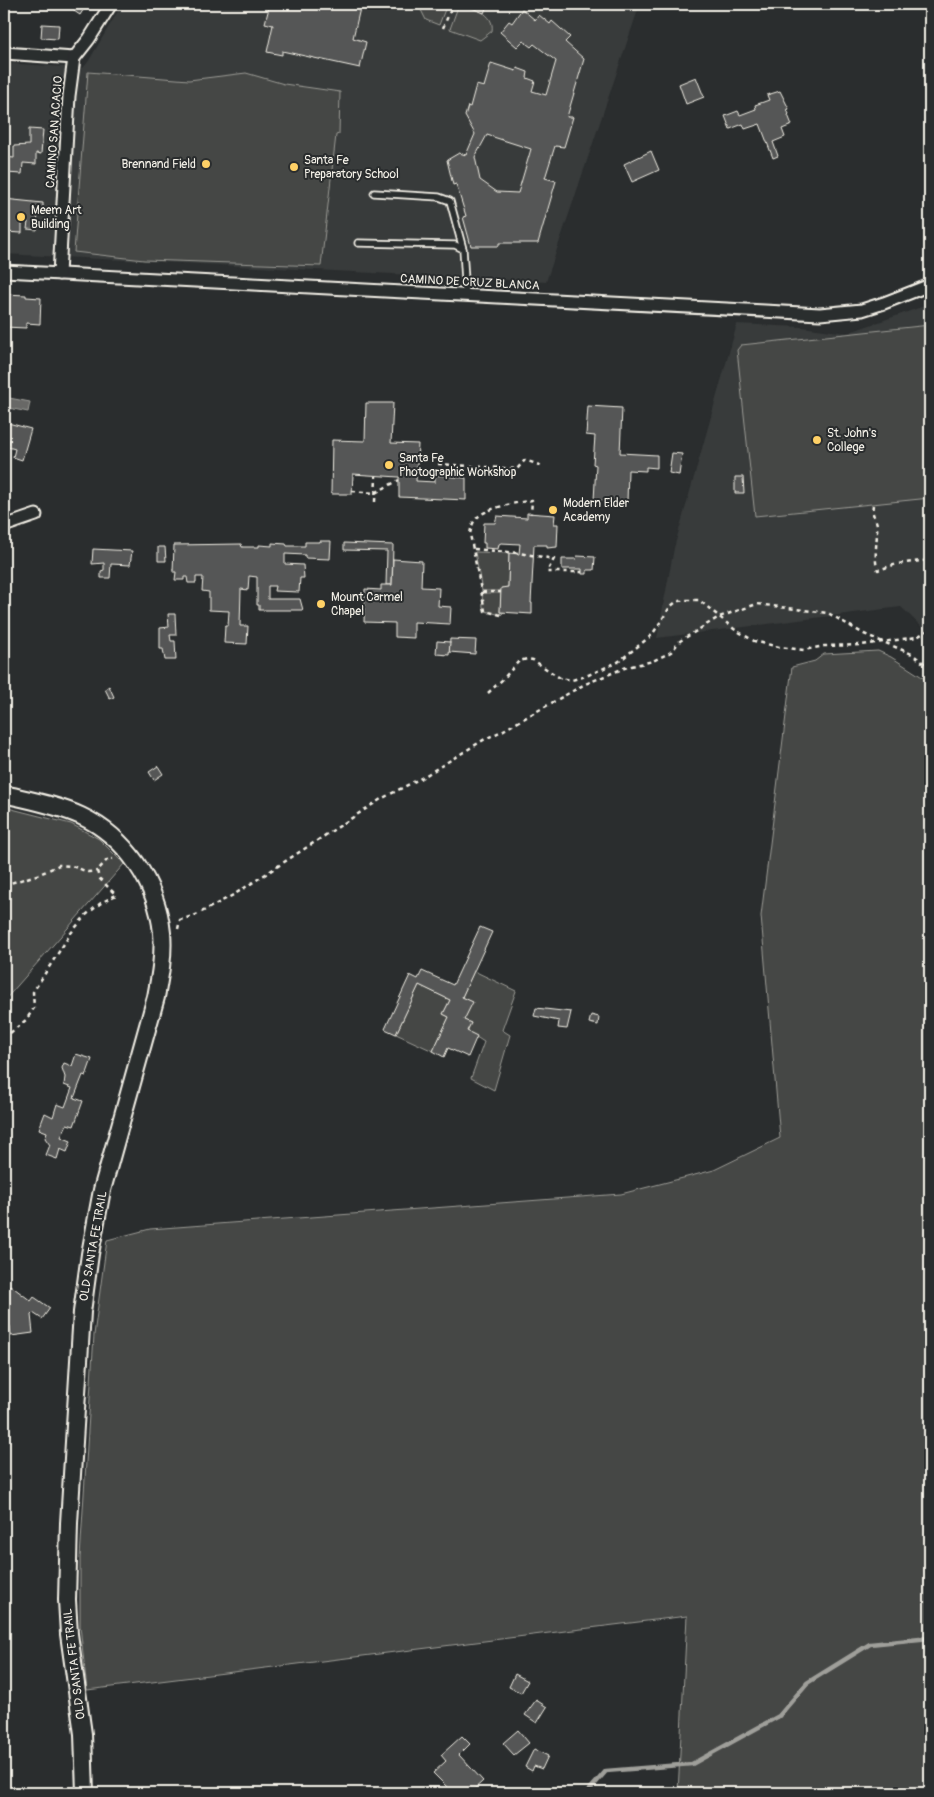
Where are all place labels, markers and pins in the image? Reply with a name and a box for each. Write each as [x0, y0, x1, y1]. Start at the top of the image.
place label: Santa Fe Preparatory School [304, 153, 399, 182]
place label: Brennand Field [121, 157, 196, 172]
marker: Brennand Field [200, 158, 212, 170]
marker: Santa Fe Preparatory School [288, 161, 300, 173]
place label: Meem Art Building [31, 203, 82, 232]
marker: Meem Art Building [15, 211, 27, 223]
place label: St. John's College [827, 426, 877, 455]
marker: St. John's College [811, 434, 823, 446]
place label: Santa Fe Photographic Workshop [399, 451, 517, 480]
marker: Santa Fe Photographic Workshop [383, 459, 395, 471]
place label: Modern Elder Academy [563, 496, 630, 525]
marker: Modern Elder Academy [547, 504, 559, 516]
place label: Mount Carmel Chapel [331, 590, 403, 619]
marker: Mount Carmel Chapel [315, 598, 327, 610]

